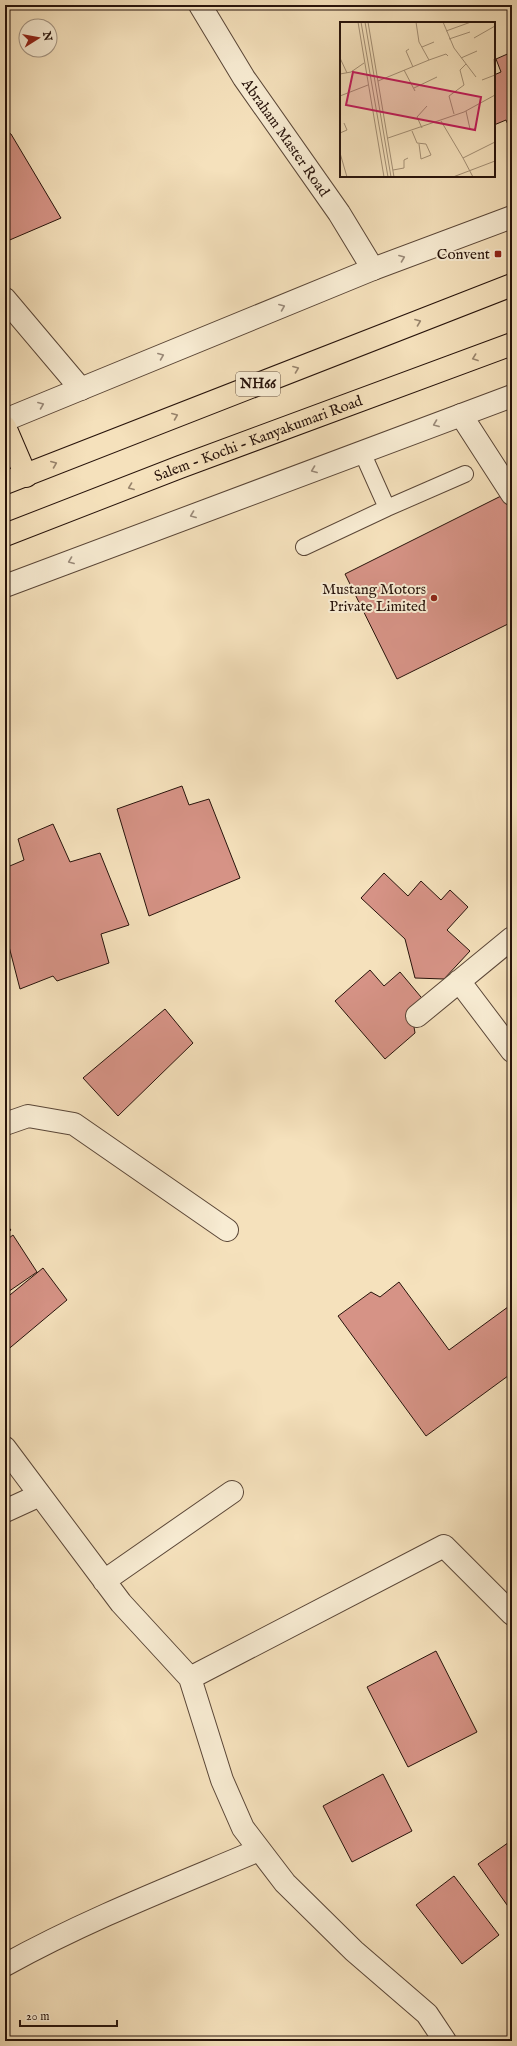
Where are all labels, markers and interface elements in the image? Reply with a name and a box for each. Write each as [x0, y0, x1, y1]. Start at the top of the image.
north arrow [18, 18, 58, 58]
inset map [340, 22, 495, 177]
text: N [39, 29, 55, 43]
street label: Abraham Master Road [237, 74, 335, 201]
place label: Convent [437, 245, 490, 264]
marker: Convent [493, 249, 503, 259]
one-way arrow [399, 254, 406, 263]
one-way arrow [277, 304, 285, 312]
one-way arrow [414, 318, 421, 326]
one-way arrow [157, 353, 165, 361]
one-way arrow [472, 353, 479, 361]
one-way arrow [292, 366, 300, 374]
road number: NH66 [236, 372, 280, 396]
street label: Salem - Kochi - Kanyakumari Road [151, 390, 366, 486]
one-way arrow [37, 402, 45, 410]
one-way arrow [172, 413, 179, 421]
one-way arrow [433, 420, 440, 428]
one-way arrow [51, 461, 58, 469]
one-way arrow [311, 465, 318, 473]
one-way arrow [127, 482, 134, 490]
one-way arrow [189, 511, 196, 519]
one-way arrow [67, 556, 74, 565]
place label: Mustang Motors Private Limited [322, 580, 427, 616]
marker: Mustang Motors Private Limited [429, 593, 439, 603]
scale bar [20, 2002, 117, 2028]
text: 20 m [26, 2009, 49, 2024]

